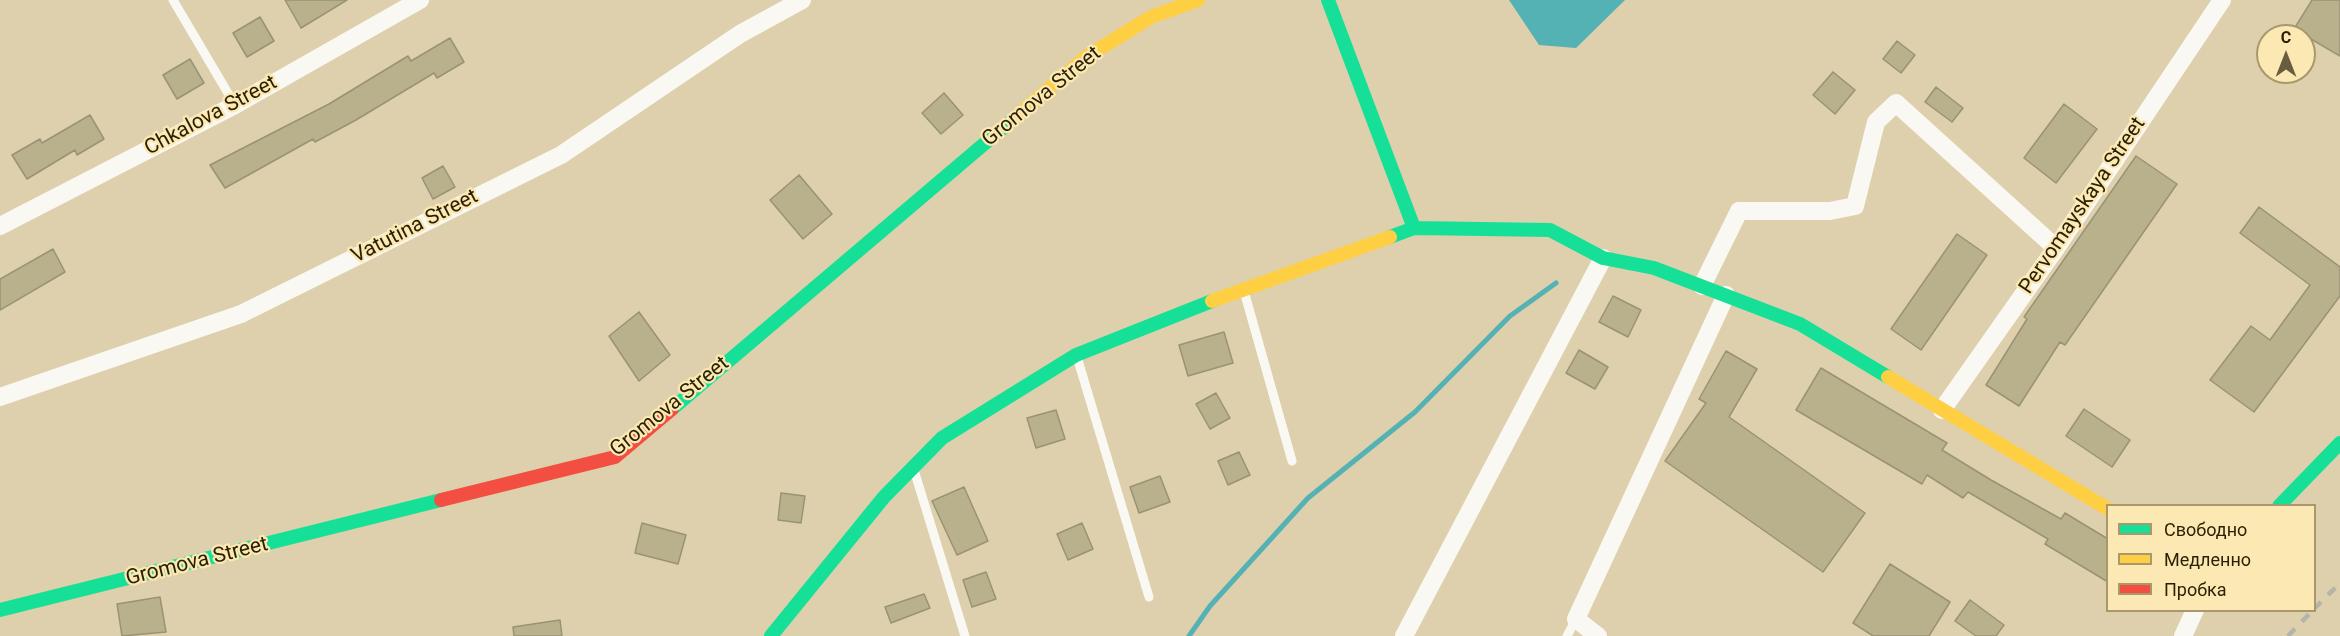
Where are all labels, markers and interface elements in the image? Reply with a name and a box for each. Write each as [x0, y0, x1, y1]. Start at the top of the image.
north arrow [2256, 24, 2316, 84]
text: С [2281, 28, 2291, 47]
street label: Gromova Street [978, 41, 1106, 153]
street label: Chkalova Street [141, 71, 281, 161]
street label: Pervomayskaya Street [2014, 113, 2152, 299]
street label: Vatutina Street [348, 184, 482, 270]
street label: Gromova Street [606, 351, 734, 463]
legend [2106, 504, 2316, 612]
text: Свободно [2164, 519, 2247, 540]
street label: Gromova Street [123, 532, 271, 592]
text: Медленно [2164, 549, 2251, 570]
text: Пробка [2164, 579, 2227, 600]

